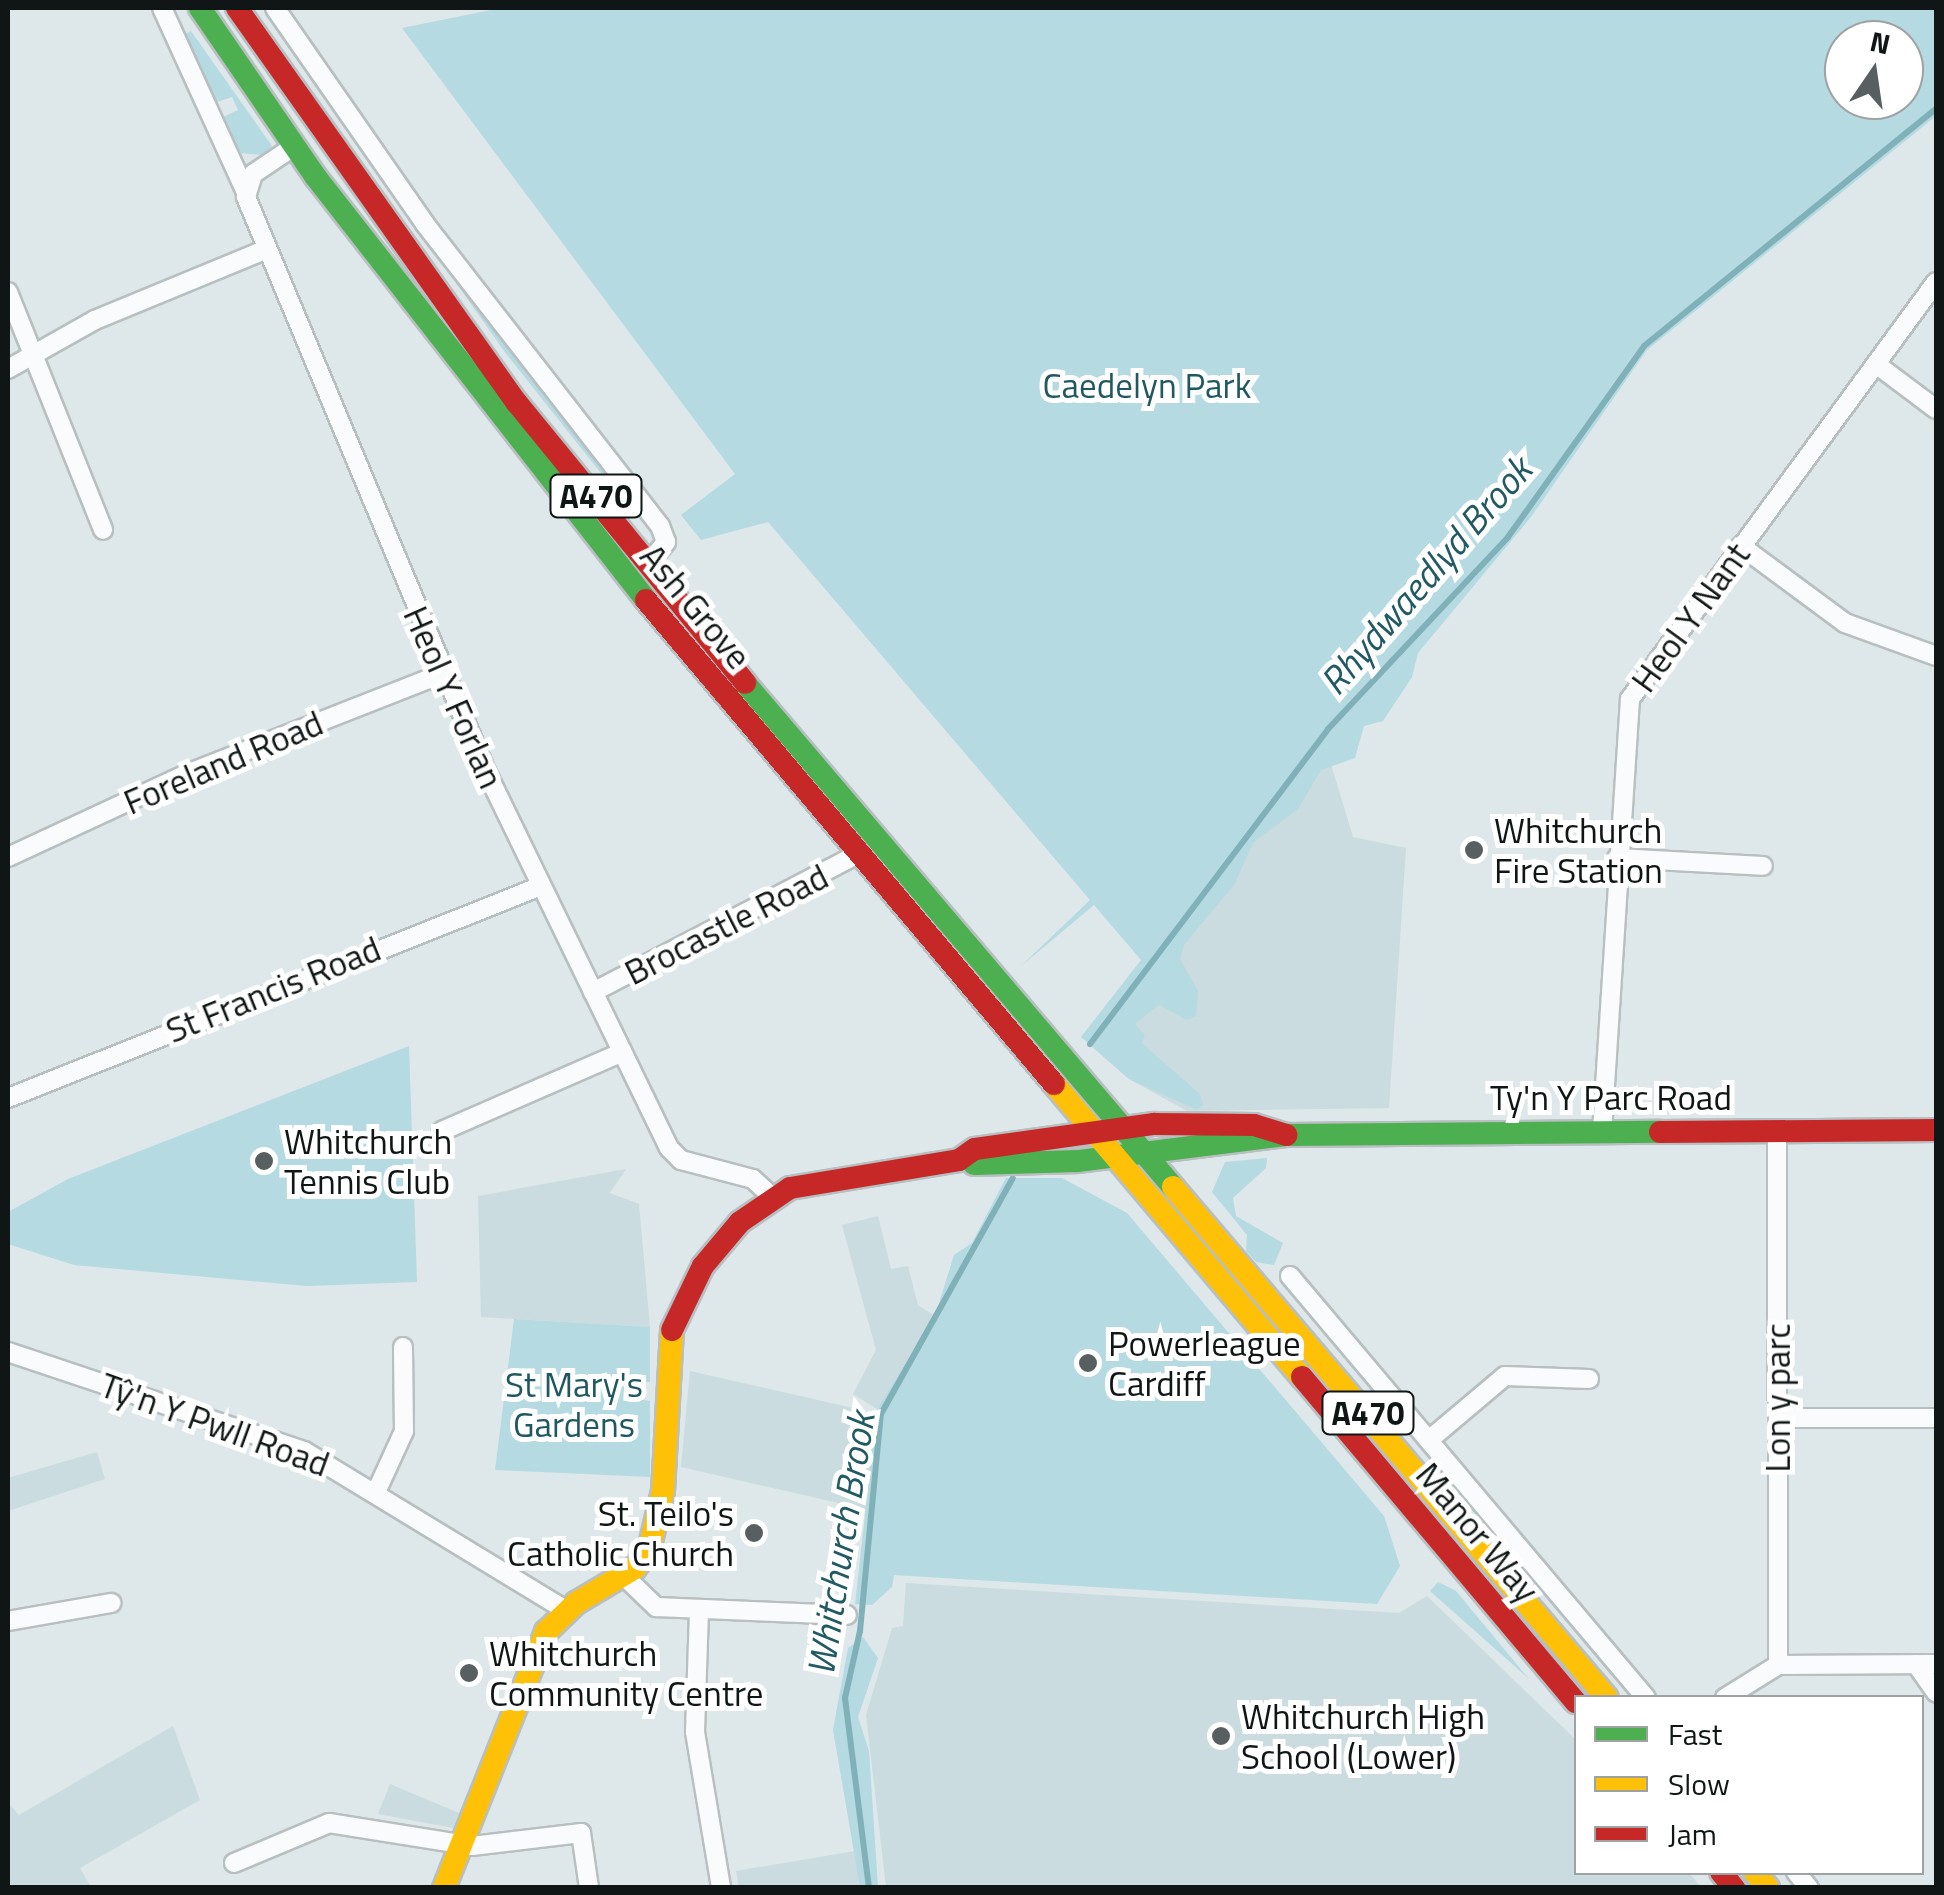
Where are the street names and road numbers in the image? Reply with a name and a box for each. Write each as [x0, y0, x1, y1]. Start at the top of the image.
road number: A470 [548, 469, 644, 523]
street label: Heol Y Nant [1622, 534, 1758, 700]
street label: Ash Grove [632, 535, 760, 677]
street label: Heol Y Forlan [395, 600, 513, 794]
street label: Foreland Road [117, 701, 329, 823]
street label: Brocastle Road [617, 855, 835, 993]
street label: St Francis Road [160, 927, 386, 1051]
street label: Ty'n Y Parc Road [1490, 1076, 1732, 1118]
street label: Lon y parc [1756, 1323, 1798, 1473]
street label: Tŷ'n Y Pwll Road [95, 1363, 335, 1485]
road number: A470 [1320, 1386, 1416, 1440]
street label: Manor Way [1408, 1454, 1548, 1610]

